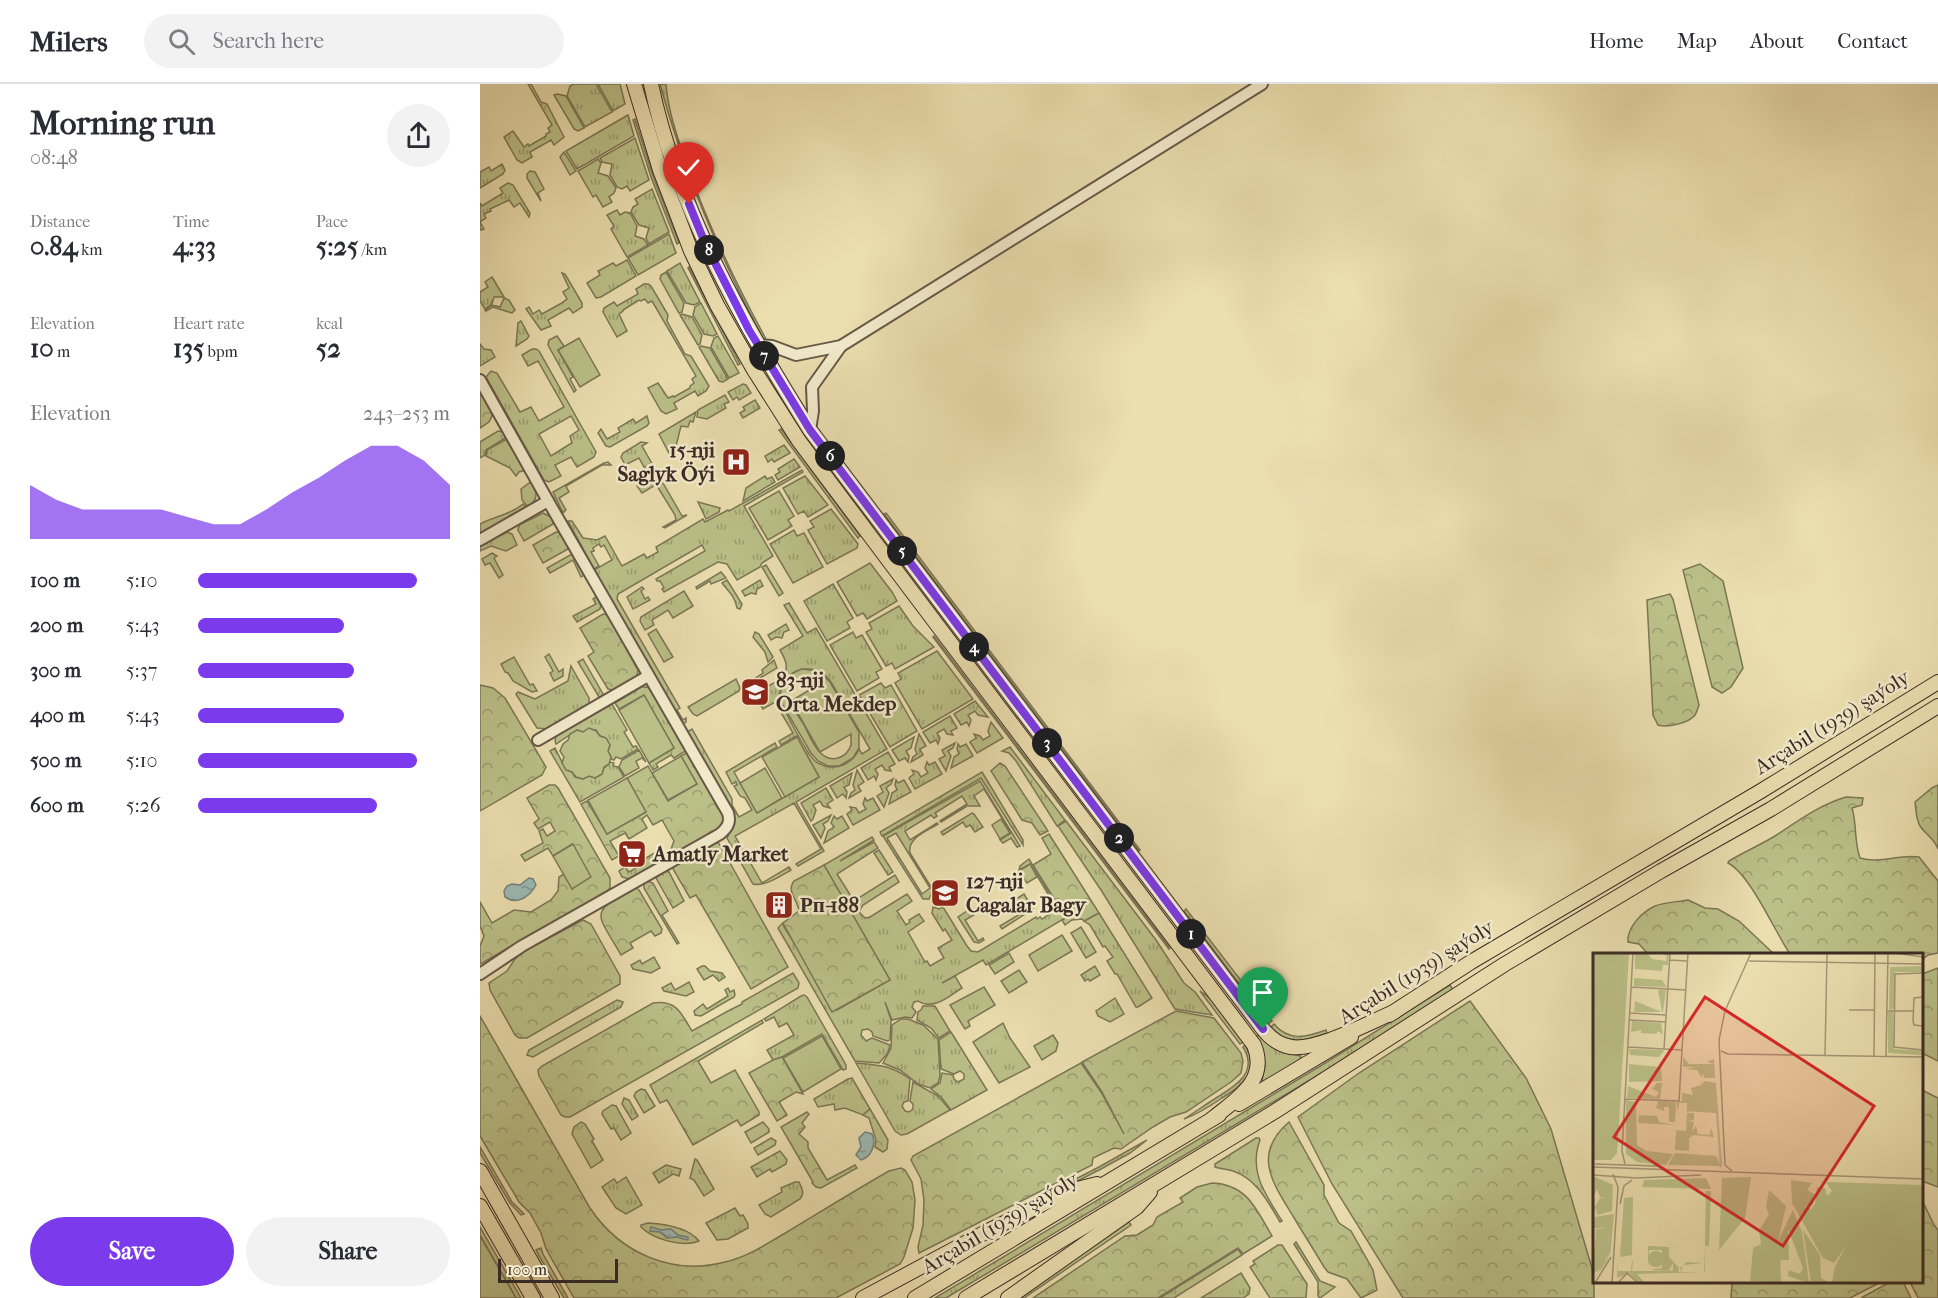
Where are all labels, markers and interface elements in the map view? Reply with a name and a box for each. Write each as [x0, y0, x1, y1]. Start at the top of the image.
search box [144, 14, 564, 68]
text: Milers [30, 25, 108, 58]
icon: search [165, 25, 198, 58]
text: Search here [213, 28, 324, 54]
text: Home [1589, 29, 1644, 53]
text: Map [1677, 29, 1717, 53]
text: About [1750, 29, 1804, 53]
text: Contact [1837, 29, 1908, 53]
text: Morning run [30, 104, 215, 143]
button: share [387, 104, 450, 167]
pin [663, 142, 714, 204]
text: 08:48 [30, 146, 78, 169]
icon: check [672, 151, 705, 184]
text: Distance [30, 212, 90, 231]
text: Time [173, 212, 209, 231]
text: Pace [316, 212, 348, 231]
text: 0.84 [30, 231, 78, 262]
text: 4:33 [173, 231, 216, 262]
text: 5:25 [316, 231, 358, 262]
pin: 8 [694, 235, 724, 265]
text: km [78, 240, 103, 259]
text: /km [358, 240, 387, 259]
text: 8 [705, 240, 713, 259]
text: Elevation [30, 314, 95, 333]
text: Heart rate [173, 314, 245, 333]
text: kcal [316, 314, 343, 333]
text: 10 [30, 333, 53, 364]
text: 135 [173, 333, 204, 364]
text: 52 [316, 333, 341, 364]
pin: 7 [749, 341, 779, 371]
text: m [53, 342, 70, 361]
text: bpm [204, 342, 238, 361]
text: 7 [760, 346, 768, 365]
text: Elevation [30, 402, 111, 425]
text: 243–253 m [363, 402, 450, 425]
place label: 15-nji Saglyk Öýi [618, 438, 716, 486]
pin: 6 [815, 441, 845, 471]
hospital icon: 15-nji Saglyk Öýi [720, 446, 752, 478]
text: 6 [826, 446, 834, 465]
pin: 5 [887, 536, 917, 566]
text: 5 [899, 541, 905, 560]
text: 100 m [30, 569, 80, 592]
text: 5:10 [126, 569, 158, 592]
text: 200 m [30, 614, 83, 637]
text: 5:43 [126, 614, 160, 637]
pin: 4 [959, 632, 989, 662]
text: 4 [969, 637, 979, 656]
text: 300 m [30, 659, 81, 682]
text: 5:37 [126, 659, 157, 682]
street label: Arçabil (1939) şaýoly [1749, 664, 1915, 780]
place label: 83-nji Orta Mekdep [776, 668, 897, 716]
school or university icon: 83-nji Orta Mekdep [739, 676, 771, 708]
text: 400 m [30, 704, 85, 727]
text: 5:43 [126, 704, 160, 727]
pin: 3 [1032, 728, 1062, 758]
text: 3 [1044, 733, 1050, 752]
text: 500 m [30, 749, 82, 772]
text: 5:10 [126, 749, 158, 772]
text: 600 m [30, 794, 84, 817]
text: 5:26 [126, 794, 161, 817]
pin: 2 [1104, 823, 1134, 853]
text: 2 [1115, 828, 1123, 847]
supermarket icon: Amatly Market [616, 838, 648, 870]
place label: Amatly Market [651, 842, 789, 866]
place label: 127-nji Cagalar Bagy [966, 869, 1087, 917]
school or university icon: 127-nji Cagalar Bagy [929, 877, 961, 909]
building icon: Рп-188 [763, 889, 795, 921]
place label: Рп-188 [800, 893, 859, 917]
street label: Arçabil (1939) şaýoly [1333, 914, 1499, 1030]
pin: 1 [1176, 919, 1206, 949]
text: 1 [1188, 924, 1194, 943]
inset map [1593, 953, 1923, 1283]
pin [1237, 967, 1288, 1029]
icon: arrive [1246, 976, 1279, 1009]
street label: Arçabil (1939) şaýoly [917, 1166, 1083, 1280]
button: Save [30, 1217, 234, 1286]
button: Share [246, 1217, 450, 1286]
scale bar [498, 1256, 618, 1284]
text: 100 m [507, 1260, 547, 1279]

